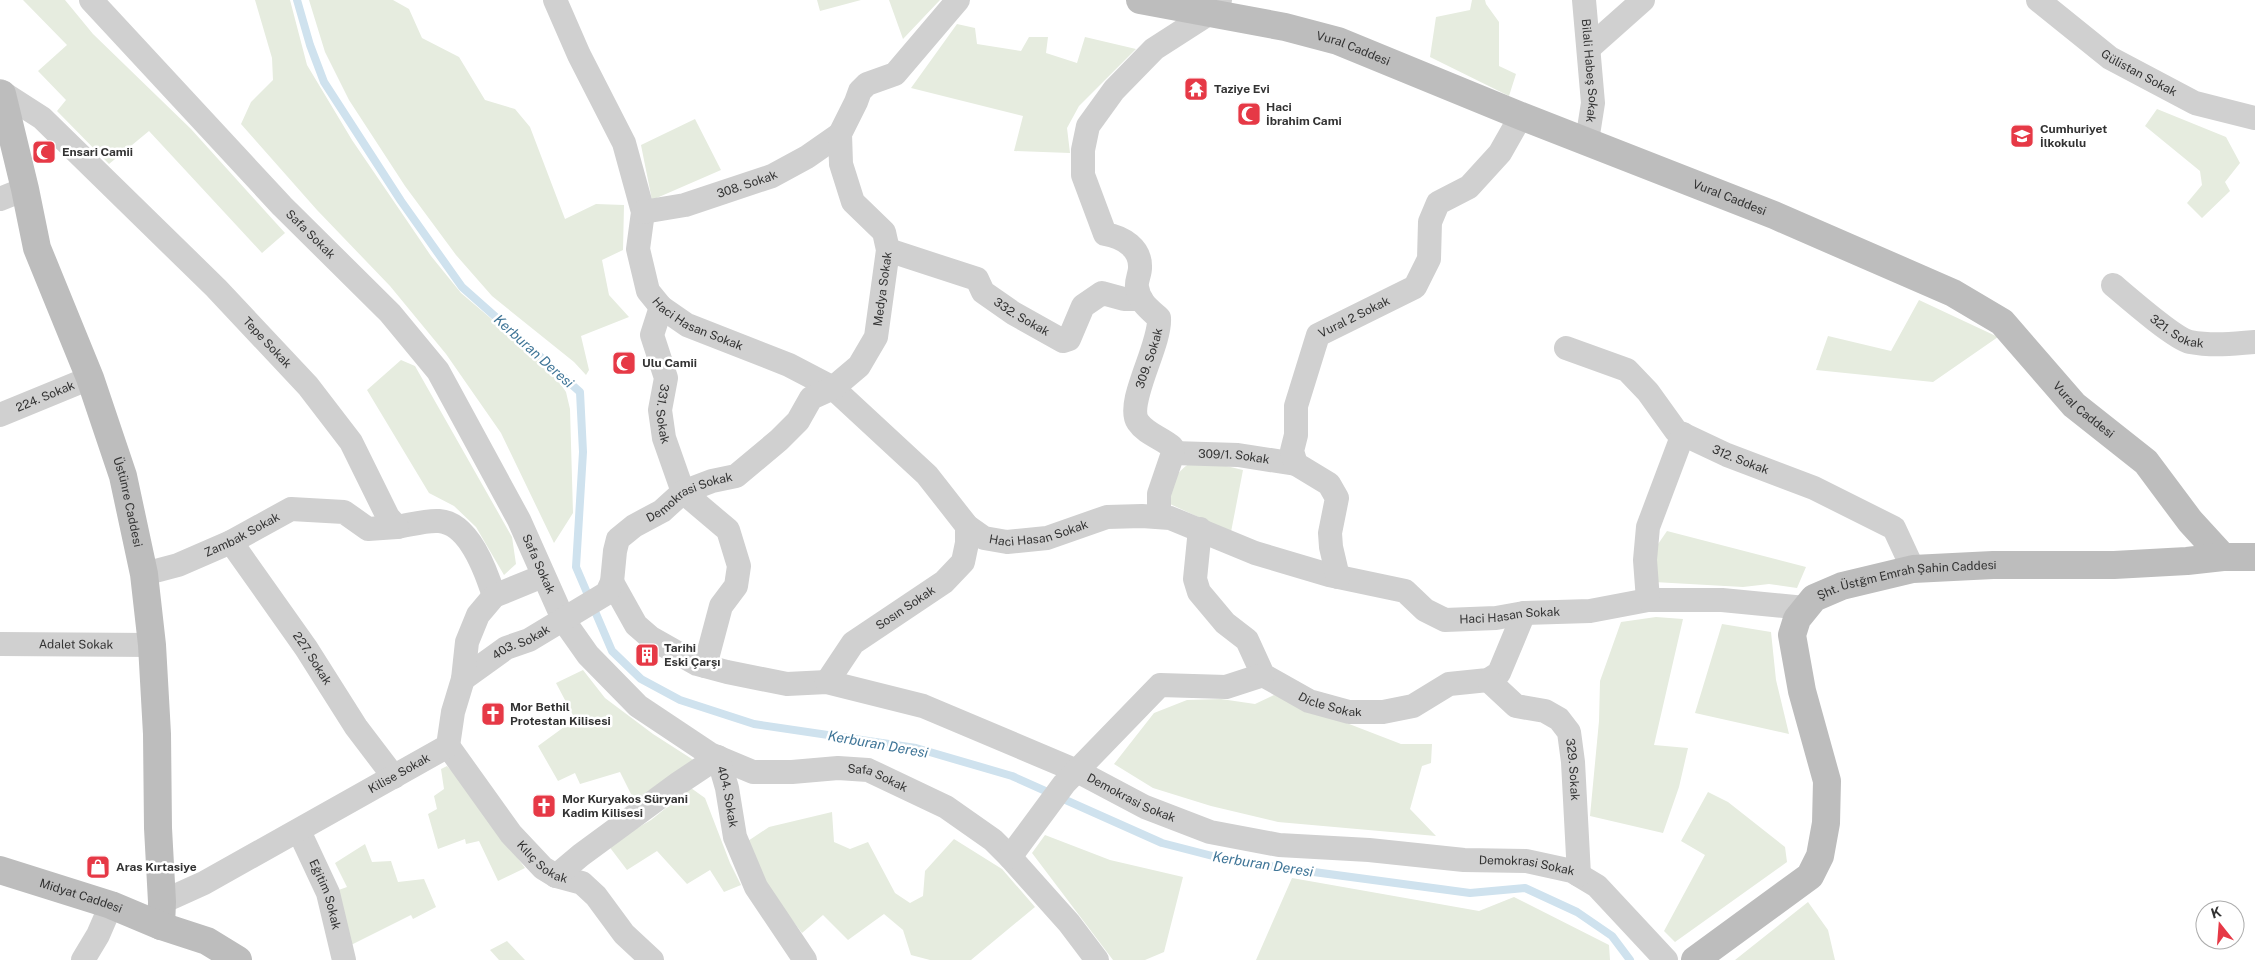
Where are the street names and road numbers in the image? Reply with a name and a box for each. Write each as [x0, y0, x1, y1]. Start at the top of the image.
street label: Bilali Habeş Sokak [1579, 18, 1600, 124]
street label: Vural Caddesi [1315, 29, 1392, 69]
street label: Gülistan Sokak [2098, 47, 2180, 99]
street label: 308. Sokak [715, 167, 780, 201]
street label: Vural Caddesi [1691, 177, 1768, 218]
street label: Safa Sokak [283, 207, 338, 262]
street label: Medya Sokak [871, 250, 895, 327]
street label: Vural 2 Sokak [1316, 293, 1392, 341]
street label: Haci Hasan Sokak [649, 295, 745, 353]
street label: 332. Sokak [991, 295, 1052, 339]
street label: 321. Sokak [2147, 312, 2205, 351]
street label: Tepe Sokak [240, 314, 295, 371]
street label: 309. Sokak [1133, 327, 1165, 390]
street label: 224. Sokak [14, 378, 77, 415]
street label: Vural Caddesi [2050, 379, 2117, 441]
street label: 331. Sokak [653, 383, 673, 446]
street label: 312. Sokak [1710, 442, 1771, 477]
street label: 309/1. Sokak [1198, 447, 1271, 467]
street label: Üstünre Caddesi [110, 455, 145, 548]
street label: Demokrasi Sokak [644, 470, 734, 525]
street label: Zambak Sokak [202, 509, 282, 560]
street label: Haci Hasan Sokak [988, 517, 1090, 549]
street label: Safa Sokak [519, 532, 558, 596]
street label: Şht. Üstğm Emrah Şahin Caddesi [1815, 558, 1997, 603]
street label: Sosın Sokak [873, 583, 938, 633]
street label: Haci Hasan Sokak [1459, 605, 1561, 626]
street label: 403. Sokak [489, 622, 553, 663]
street label: 227. Sokak [290, 629, 335, 688]
street label: Adalet Sokak [39, 637, 114, 652]
street label: Dicle Sokak [1296, 689, 1362, 719]
street label: 329. Sokak [1563, 738, 1582, 801]
street label: Kilise Sokak [366, 750, 433, 796]
street label: Safa Sokak [847, 762, 910, 795]
street label: 404. Sokak [714, 764, 740, 829]
street label: Demokrasi Sokak [1085, 771, 1178, 825]
street label: Kılıç Sokak [514, 838, 569, 886]
street label: Demokrasi Sokak [1479, 853, 1576, 878]
street label: Eğitim Sokak [306, 857, 344, 931]
street label: Midyat Caddesi [38, 876, 124, 916]

